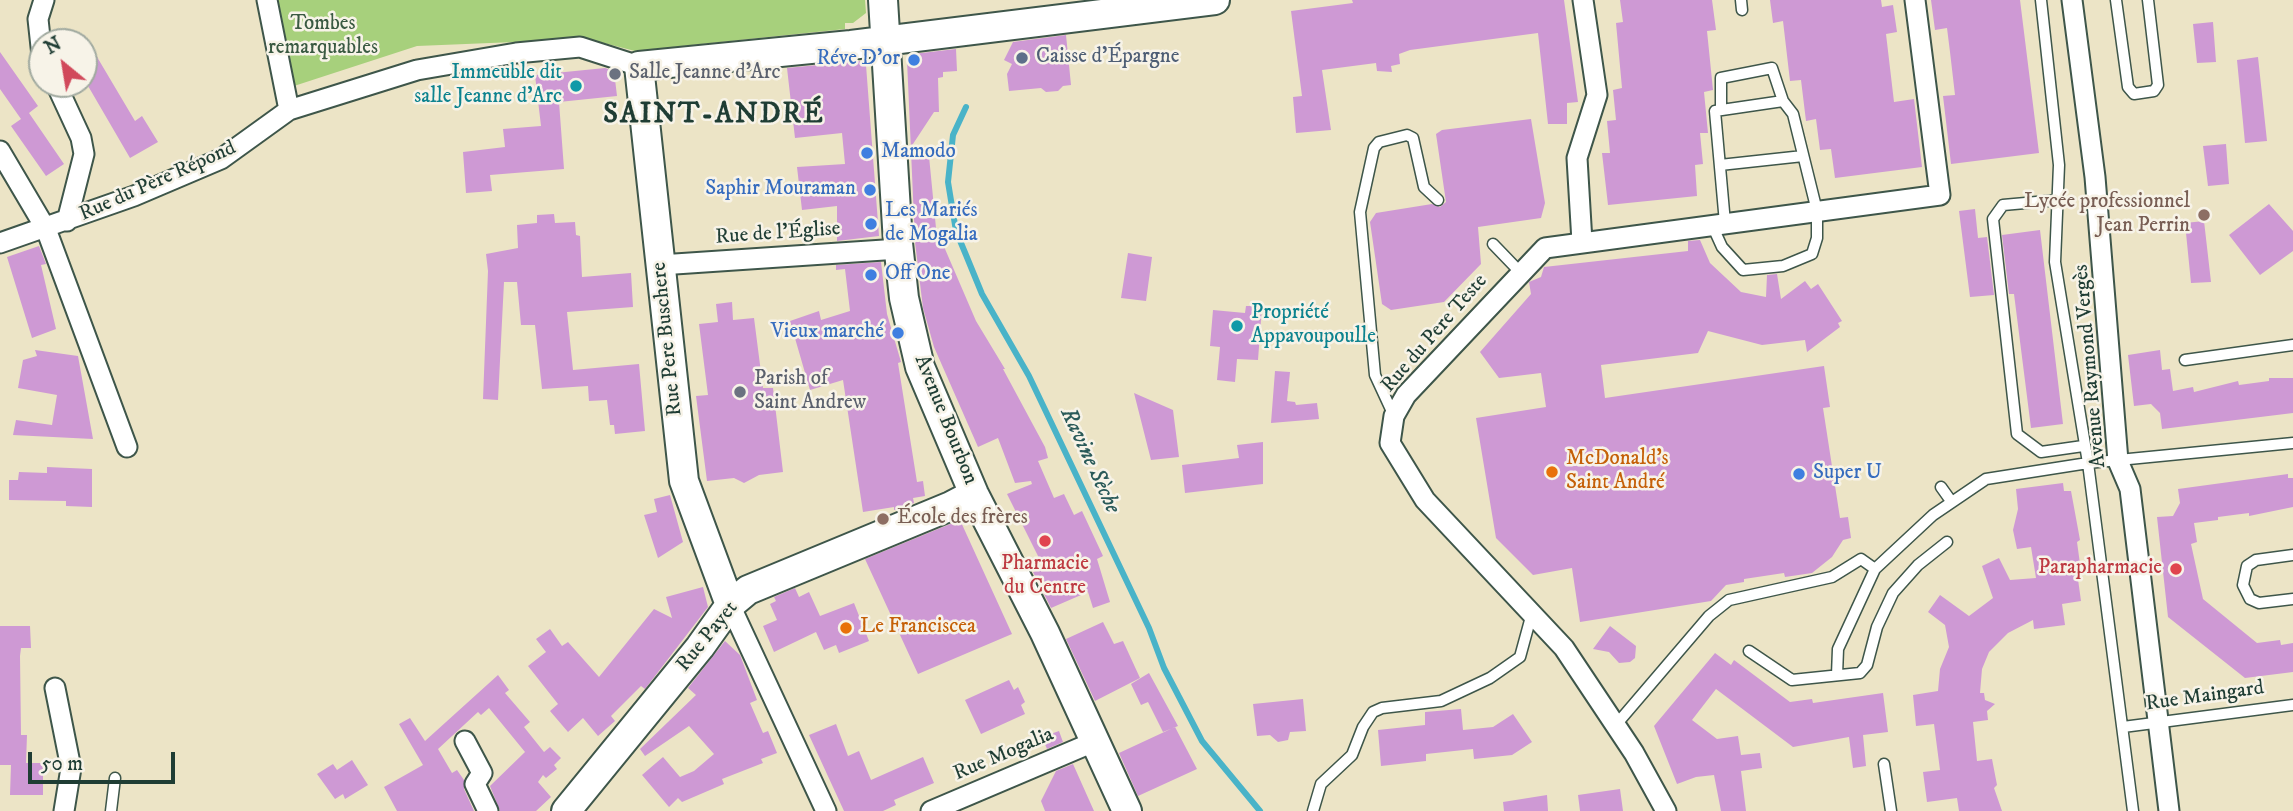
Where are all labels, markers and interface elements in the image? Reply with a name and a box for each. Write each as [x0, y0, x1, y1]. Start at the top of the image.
park label: Tombes remarquables [268, 12, 378, 62]
north arrow [28, 28, 98, 98]
text: N [41, 32, 66, 60]
place label: Caisse d'Épargne [1036, 45, 1179, 71]
place label: Réve D'or [816, 47, 900, 73]
marker: Caisse d'Épargne [1014, 50, 1030, 66]
marker: Réve D'or [906, 52, 922, 68]
place label: Immeuble dit salle Jeanne d'Arc [414, 61, 562, 111]
place label: Salle Jeanne d'Arc [629, 61, 781, 87]
marker: Salle Jeanne d'Arc [607, 66, 623, 82]
marker: Immeuble dit salle Jeanne d'Arc [568, 78, 584, 94]
district label: SAINT-ANDRÉ [605, 99, 823, 133]
street label: Rue du Père Répond [76, 136, 240, 228]
place label: Mamodo [881, 140, 956, 166]
marker: Mamodo [859, 145, 875, 161]
place label: Saphir Mouraman [705, 177, 856, 203]
marker: Saphir Mouraman [862, 182, 878, 198]
place label: Lycée professionnel Jean Perrin [2024, 190, 2190, 240]
place label: Les Mariés de Mogalia [885, 199, 978, 249]
marker: Lycée professionnel Jean Perrin [2196, 207, 2212, 223]
marker: Les Mariés de Mogalia [863, 216, 879, 232]
street label: Rue de l'Église [715, 217, 841, 251]
street label: Rue Pere Buschere [647, 261, 689, 417]
place label: Off One [885, 262, 951, 288]
street label: Avenue Raymond Vergès [2070, 263, 2112, 469]
marker: Off One [863, 267, 879, 283]
street label: Rue du Pere Teste [1377, 270, 1493, 398]
place label: Propriété Appavoupoulle [1251, 301, 1376, 351]
marker: Propriété Appavoupoulle [1229, 318, 1245, 334]
place label: Vieux marché [771, 320, 884, 346]
marker: Vieux marché [890, 325, 906, 341]
street label: Avenue Bourbon [908, 352, 982, 488]
place label: Parish of Saint Andrew [754, 367, 866, 417]
marker: Parish of Saint Andrew [732, 384, 748, 400]
water label: Ravine Sèche [1053, 404, 1125, 518]
place label: McDonald's Saint André [1566, 447, 1669, 497]
place label: Super U [1813, 461, 1882, 487]
marker: McDonald's Saint André [1544, 464, 1560, 480]
marker: Super U [1791, 466, 1807, 482]
place label: École des frères [897, 506, 1028, 532]
marker: École des frères [875, 511, 891, 527]
marker: Pharmacie du Centre [1037, 533, 1053, 549]
place label: Pharmacie du Centre [1001, 552, 1089, 602]
place label: Parapharmacie [2038, 556, 2162, 582]
marker: Parapharmacie [2168, 561, 2184, 577]
street label: Rue Payet [672, 597, 744, 677]
place label: Le Franciscea [860, 615, 976, 641]
marker: Le Franciscea [838, 620, 854, 636]
street label: Rue Maingard [2144, 676, 2266, 718]
street label: Rue Mogalia [950, 723, 1058, 787]
scale bar [32, 738, 178, 782]
text: 50 m [41, 751, 83, 777]

